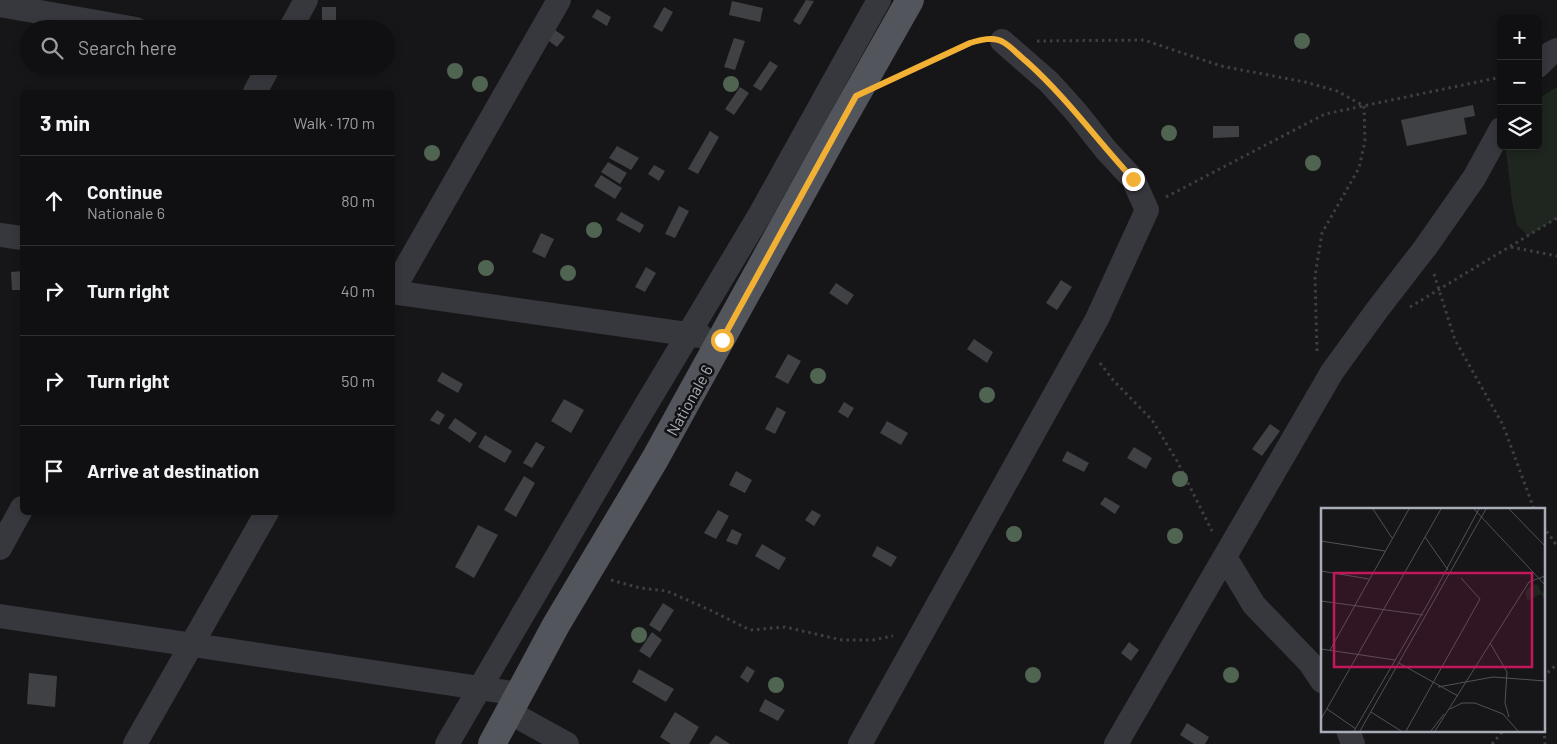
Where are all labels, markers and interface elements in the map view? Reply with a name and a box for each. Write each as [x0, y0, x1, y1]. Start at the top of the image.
map controls [1497, 15, 1542, 150]
button: + [1497, 15, 1542, 60]
search box [20, 20, 395, 75]
icon: search [38, 34, 66, 62]
text: Search here [78, 36, 177, 59]
button: − [1497, 60, 1542, 105]
button: layers [1497, 105, 1542, 150]
text: 3 min [40, 110, 90, 135]
text: Walk · 170 m [293, 113, 375, 132]
route end [1122, 168, 1145, 191]
text: Continue [87, 180, 163, 203]
icon: ahead [40, 187, 68, 215]
text: 80 m [341, 191, 375, 210]
text: Nationale 6 [87, 203, 165, 222]
icon: right [40, 277, 68, 305]
text: Turn right [87, 279, 169, 302]
text: 40 m [341, 281, 375, 300]
route start [711, 329, 734, 352]
street label: Nationale 6 [662, 361, 716, 439]
icon: right [40, 367, 68, 395]
text: Turn right [87, 369, 169, 392]
text: 50 m [341, 371, 375, 390]
icon: arrive [40, 457, 68, 485]
text: Arrive at destination [87, 459, 259, 482]
inset map [1321, 508, 1544, 732]

